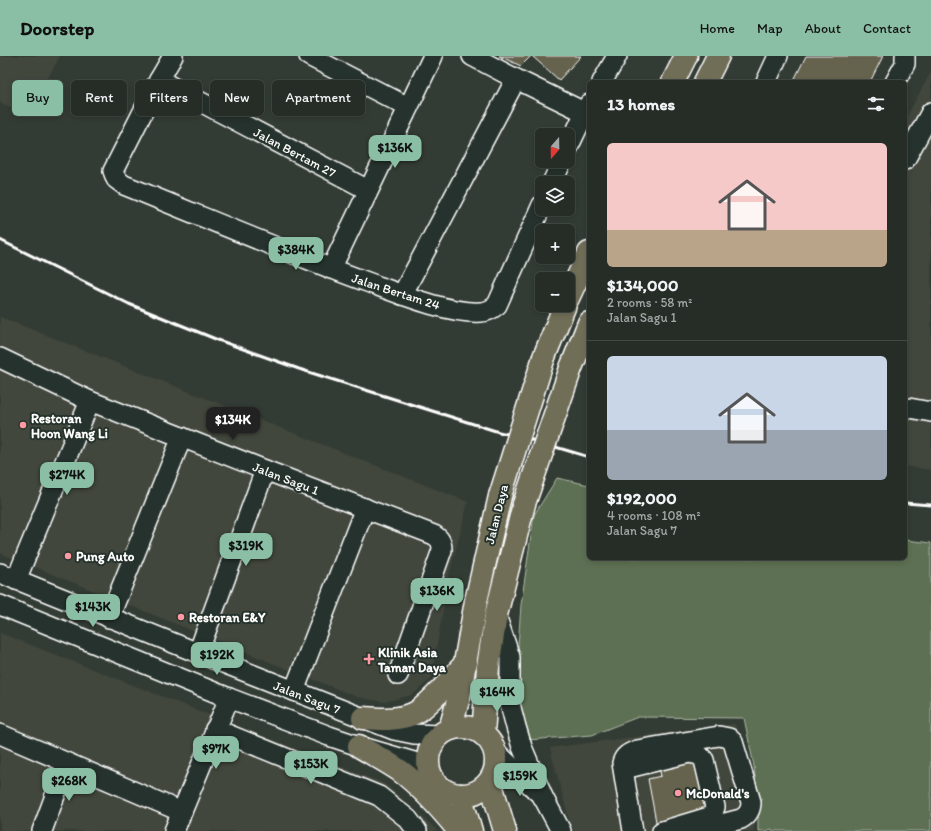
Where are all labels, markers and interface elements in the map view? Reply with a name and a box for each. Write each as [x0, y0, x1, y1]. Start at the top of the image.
text: Doorstep [20, 17, 94, 40]
text: Home [700, 20, 735, 37]
text: Map [757, 20, 783, 37]
text: About [805, 20, 841, 37]
text: Contact [863, 20, 911, 37]
chip: Buy [12, 80, 63, 116]
chip: Rent [71, 80, 127, 116]
chip: Filters [135, 80, 202, 116]
chip: New [210, 80, 264, 116]
chip: Apartment [272, 80, 365, 116]
icon: filters [865, 93, 887, 115]
text: 13 homes [607, 94, 675, 114]
street label: Jalan Bertam 27 [251, 125, 339, 181]
north arrow [535, 128, 575, 168]
map controls [535, 128, 575, 312]
pin: $136K [367, 135, 423, 169]
text: $136K [378, 140, 412, 155]
icon: home [711, 169, 783, 241]
button: layers [535, 176, 575, 216]
button: + [535, 224, 575, 264]
pin: $384K [268, 237, 324, 271]
text: $384K [278, 242, 314, 257]
street label: Jalan Bertam 24 [350, 270, 442, 313]
button: − [535, 272, 575, 312]
text: $134,000 [607, 275, 678, 295]
text: 2 rooms · 58 m² [607, 295, 692, 310]
text: Jalan Sagu 1 [607, 310, 677, 325]
icon: home [711, 382, 783, 454]
pin: $134K [205, 407, 261, 441]
place label: Restoran Hoon Wang Li [31, 411, 108, 442]
text: $134K [215, 412, 251, 427]
marker: Restoran Hoon Wang Li [18, 420, 28, 430]
street label: Jalan Sagu 1 [251, 459, 321, 498]
pin: $274K [39, 462, 95, 496]
text: $274K [49, 467, 85, 482]
street label: Jalan Daya [482, 483, 511, 545]
text: $192,000 [607, 488, 677, 508]
text: 4 rooms · 108 m² [607, 508, 701, 523]
text: Jalan Sagu 7 [607, 523, 677, 538]
pin: $319K [218, 533, 274, 567]
text: $319K [229, 538, 263, 553]
place label: Pung Auto [76, 549, 135, 565]
marker: Pung Auto [63, 551, 73, 561]
pin: $136K [409, 578, 465, 612]
text: $136K [420, 583, 454, 598]
pin: $143K [65, 594, 121, 628]
text: $143K [75, 599, 111, 614]
place label: Restoran E&Y [189, 610, 266, 625]
marker: Restoran E&Y [176, 612, 186, 622]
pin: $192K [189, 642, 245, 676]
place label: Klinik Asia Taman Daya [377, 645, 446, 676]
text: $192K [200, 647, 234, 662]
marker: Klinik Asia Taman Daya [363, 653, 375, 665]
street label: Jalan Sagu 7 [271, 678, 343, 717]
pin: $164K [469, 679, 525, 713]
text: $164K [479, 684, 515, 699]
pin: $97K [192, 736, 240, 770]
text: $97K [202, 741, 230, 756]
pin: $153K [283, 751, 339, 785]
text: $153K [294, 756, 328, 771]
pin: $159K [492, 763, 548, 797]
pin: $268K [41, 768, 97, 802]
text: $159K [503, 768, 537, 783]
text: $268K [51, 773, 87, 788]
place label: McDonald's [686, 786, 750, 801]
marker: McDonald's [673, 788, 683, 798]

